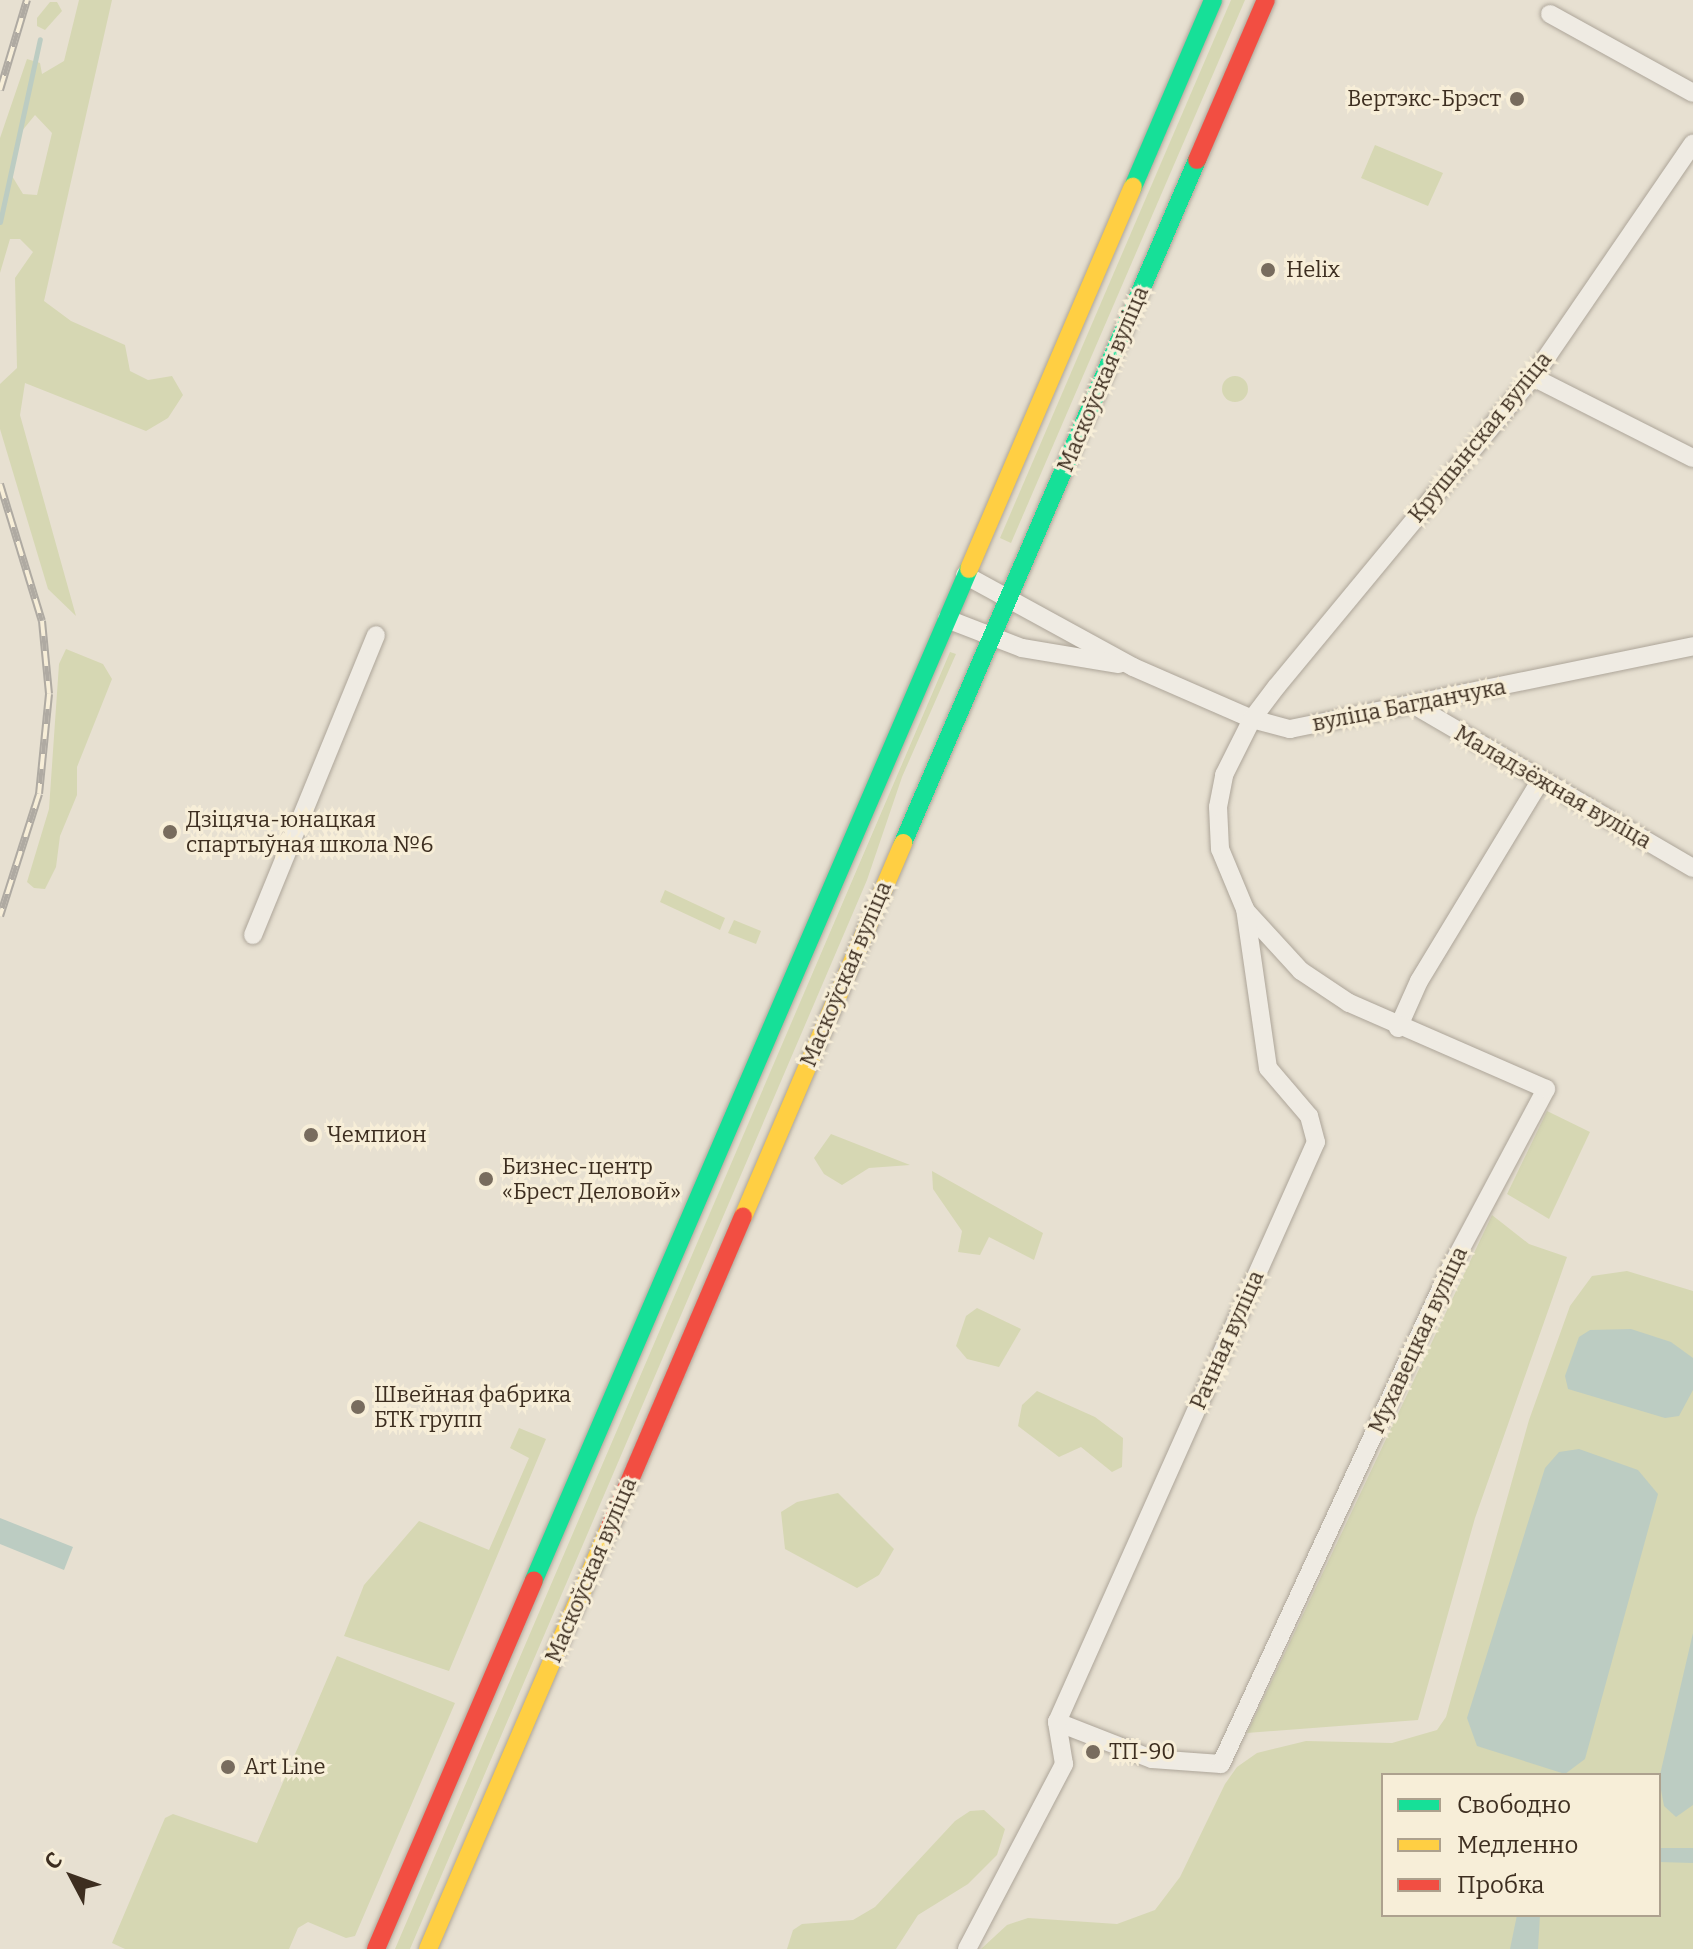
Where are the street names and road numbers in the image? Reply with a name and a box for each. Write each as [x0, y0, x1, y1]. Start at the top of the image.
street label: Маскоўская вуліца [1052, 282, 1154, 476]
street label: Крушынская вуліца [1403, 346, 1557, 528]
street label: вуліца Багданчука [1310, 673, 1508, 737]
street label: Маладзёжная вуліца [1450, 720, 1656, 854]
street label: Маскоўская вуліца [795, 877, 897, 1071]
street label: Мухавецкая вуліца [1363, 1242, 1473, 1438]
street label: Рачная вуліца [1185, 1267, 1269, 1413]
street label: Маскоўская вуліца [540, 1473, 642, 1667]

